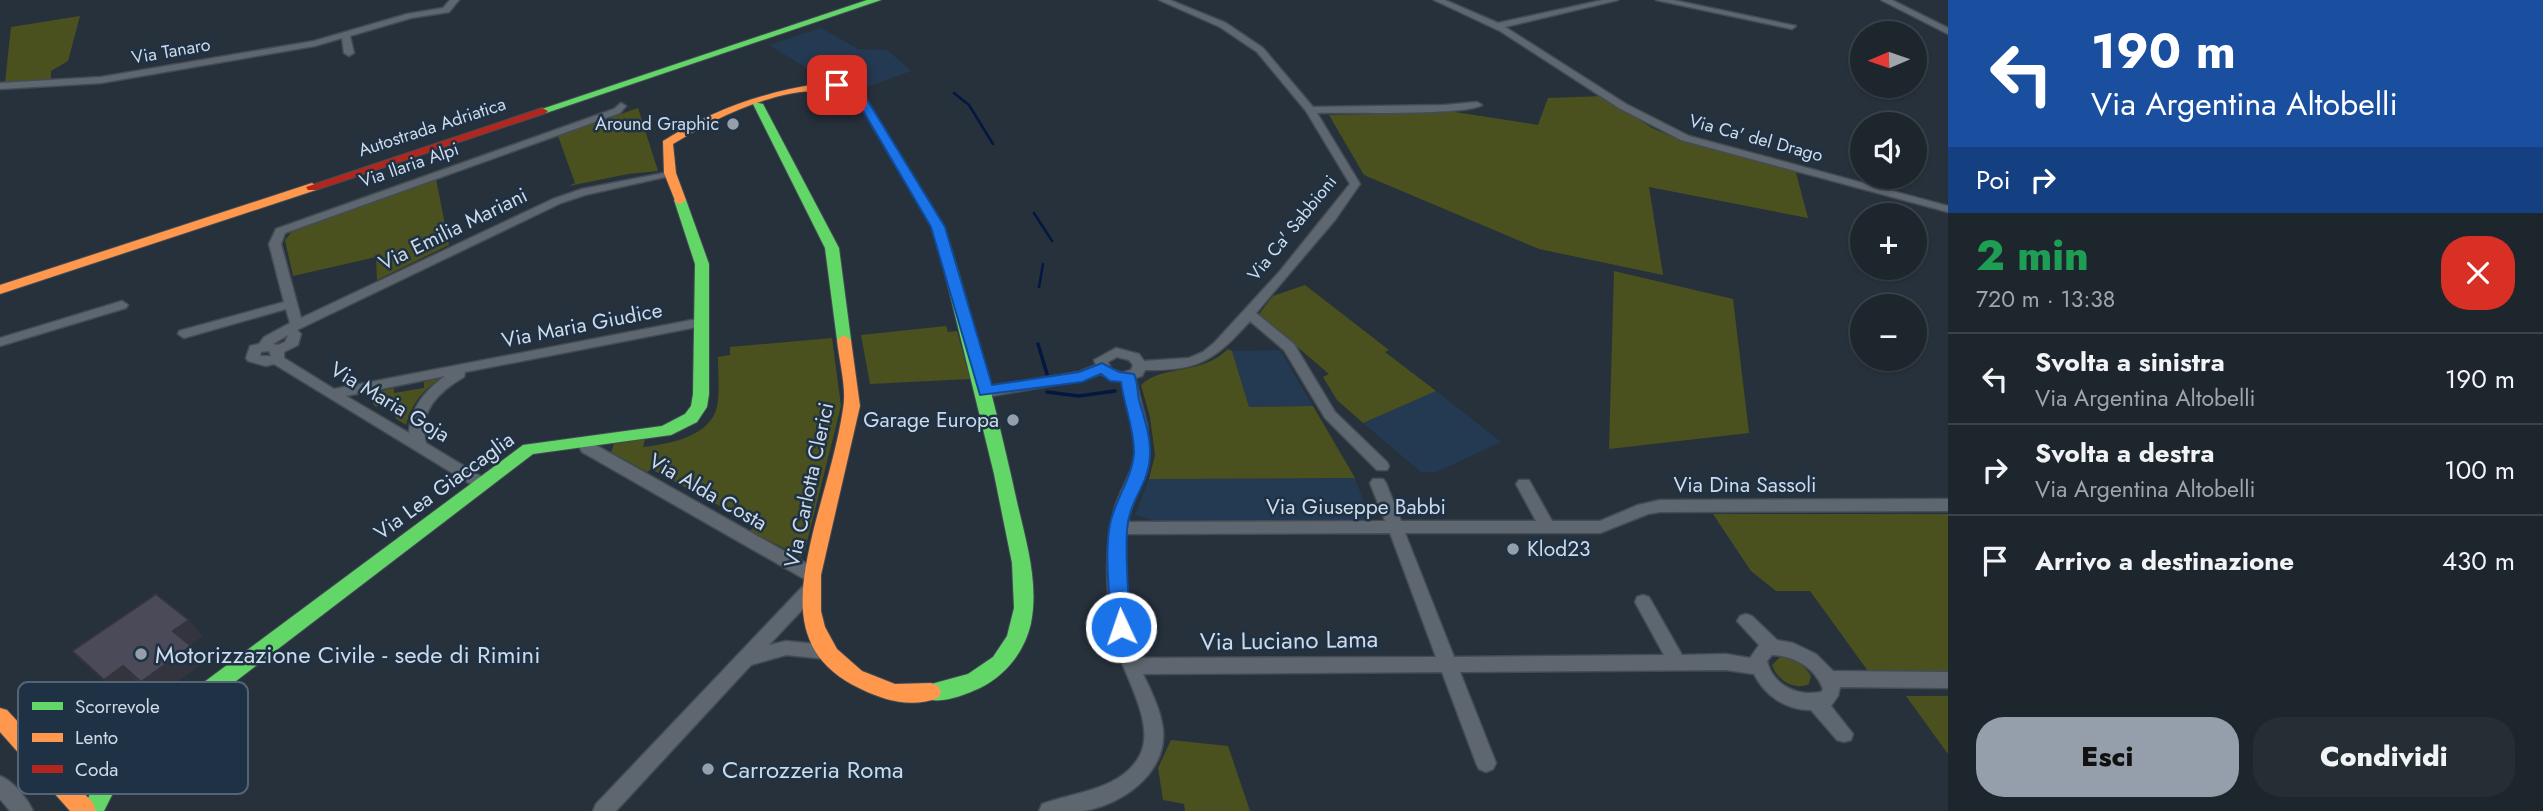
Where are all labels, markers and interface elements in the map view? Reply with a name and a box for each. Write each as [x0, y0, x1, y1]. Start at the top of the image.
text: 190 m [2091, 16, 2236, 86]
north arrow [1850, 21, 1927, 98]
map controls [1850, 21, 1927, 371]
icon: left [1976, 28, 2067, 119]
street label: Via Tanaro [130, 31, 213, 71]
pin [807, 55, 867, 115]
icon: arrive [818, 66, 856, 104]
text: Via Argentina Altobelli [2091, 81, 2398, 127]
street label: Autostrada Adriatica [355, 91, 509, 163]
street label: Via Ca' del Drago [1686, 108, 1826, 168]
place label: Around Graphic [595, 111, 719, 137]
button: sound [1850, 112, 1927, 189]
marker: Around Graphic [725, 116, 741, 132]
street label: Via Ilaria Alpi [356, 136, 462, 194]
text: Poi [1976, 161, 2010, 199]
icon: right [2024, 161, 2062, 199]
street label: Via Ca' Sabbioni [1241, 170, 1343, 286]
street label: Via Emilia Mariani [374, 180, 532, 278]
button: + [1850, 203, 1927, 280]
text: 2 min [1976, 225, 2089, 286]
button: close [2441, 236, 2515, 310]
text: 720 m · 13:38 [1976, 282, 2115, 316]
button: − [1850, 294, 1927, 371]
street label: Via Maria Giudice [499, 295, 665, 355]
text: Svolta a sinistra [2035, 343, 2225, 381]
street label: Via Maria Goja [324, 354, 456, 450]
icon: left [1976, 360, 2014, 398]
text: 190 m [2445, 360, 2515, 398]
text: Via Argentina Altobelli [2035, 381, 2255, 415]
street label: Via Carlotta Clerici [777, 400, 841, 570]
place label: Garage Europa [863, 405, 999, 435]
marker: Garage Europa [1005, 412, 1021, 428]
street label: Via Lea Giaccaglia [368, 425, 520, 547]
text: Svolta a destra [2035, 434, 2215, 472]
street label: Via Alda Costa [643, 446, 773, 538]
icon: right [1976, 451, 2014, 489]
text: 100 m [2444, 451, 2515, 489]
street label: Via Dina Sassoli [1673, 470, 1817, 500]
text: Via Argentina Altobelli [2035, 472, 2255, 506]
street label: Via Giuseppe Babbi [1266, 492, 1446, 522]
place label: Klod23 [1527, 534, 1591, 564]
marker: Klod23 [1505, 541, 1521, 557]
icon: arrive [1976, 542, 2014, 580]
text: Arrivo a destinazione [2035, 542, 2294, 580]
text: 430 m [2442, 542, 2515, 580]
position arrow [1084, 590, 1158, 664]
street label: Via Luciano Lama [1199, 621, 1379, 659]
place label: Motorizzazione Civile - sede di Rimini [155, 637, 540, 672]
marker: Motorizzazione Civile - sede di Rimini [133, 646, 149, 662]
legend [18, 682, 248, 794]
text: Scorrevole [75, 693, 160, 720]
button: Esci [1976, 717, 2239, 797]
button: Condividi [2253, 717, 2515, 797]
text: Lento [75, 724, 118, 751]
place label: Carrozzeria Roma [722, 752, 904, 787]
text: Coda [75, 756, 118, 783]
marker: Carrozzeria Roma [700, 761, 716, 777]

